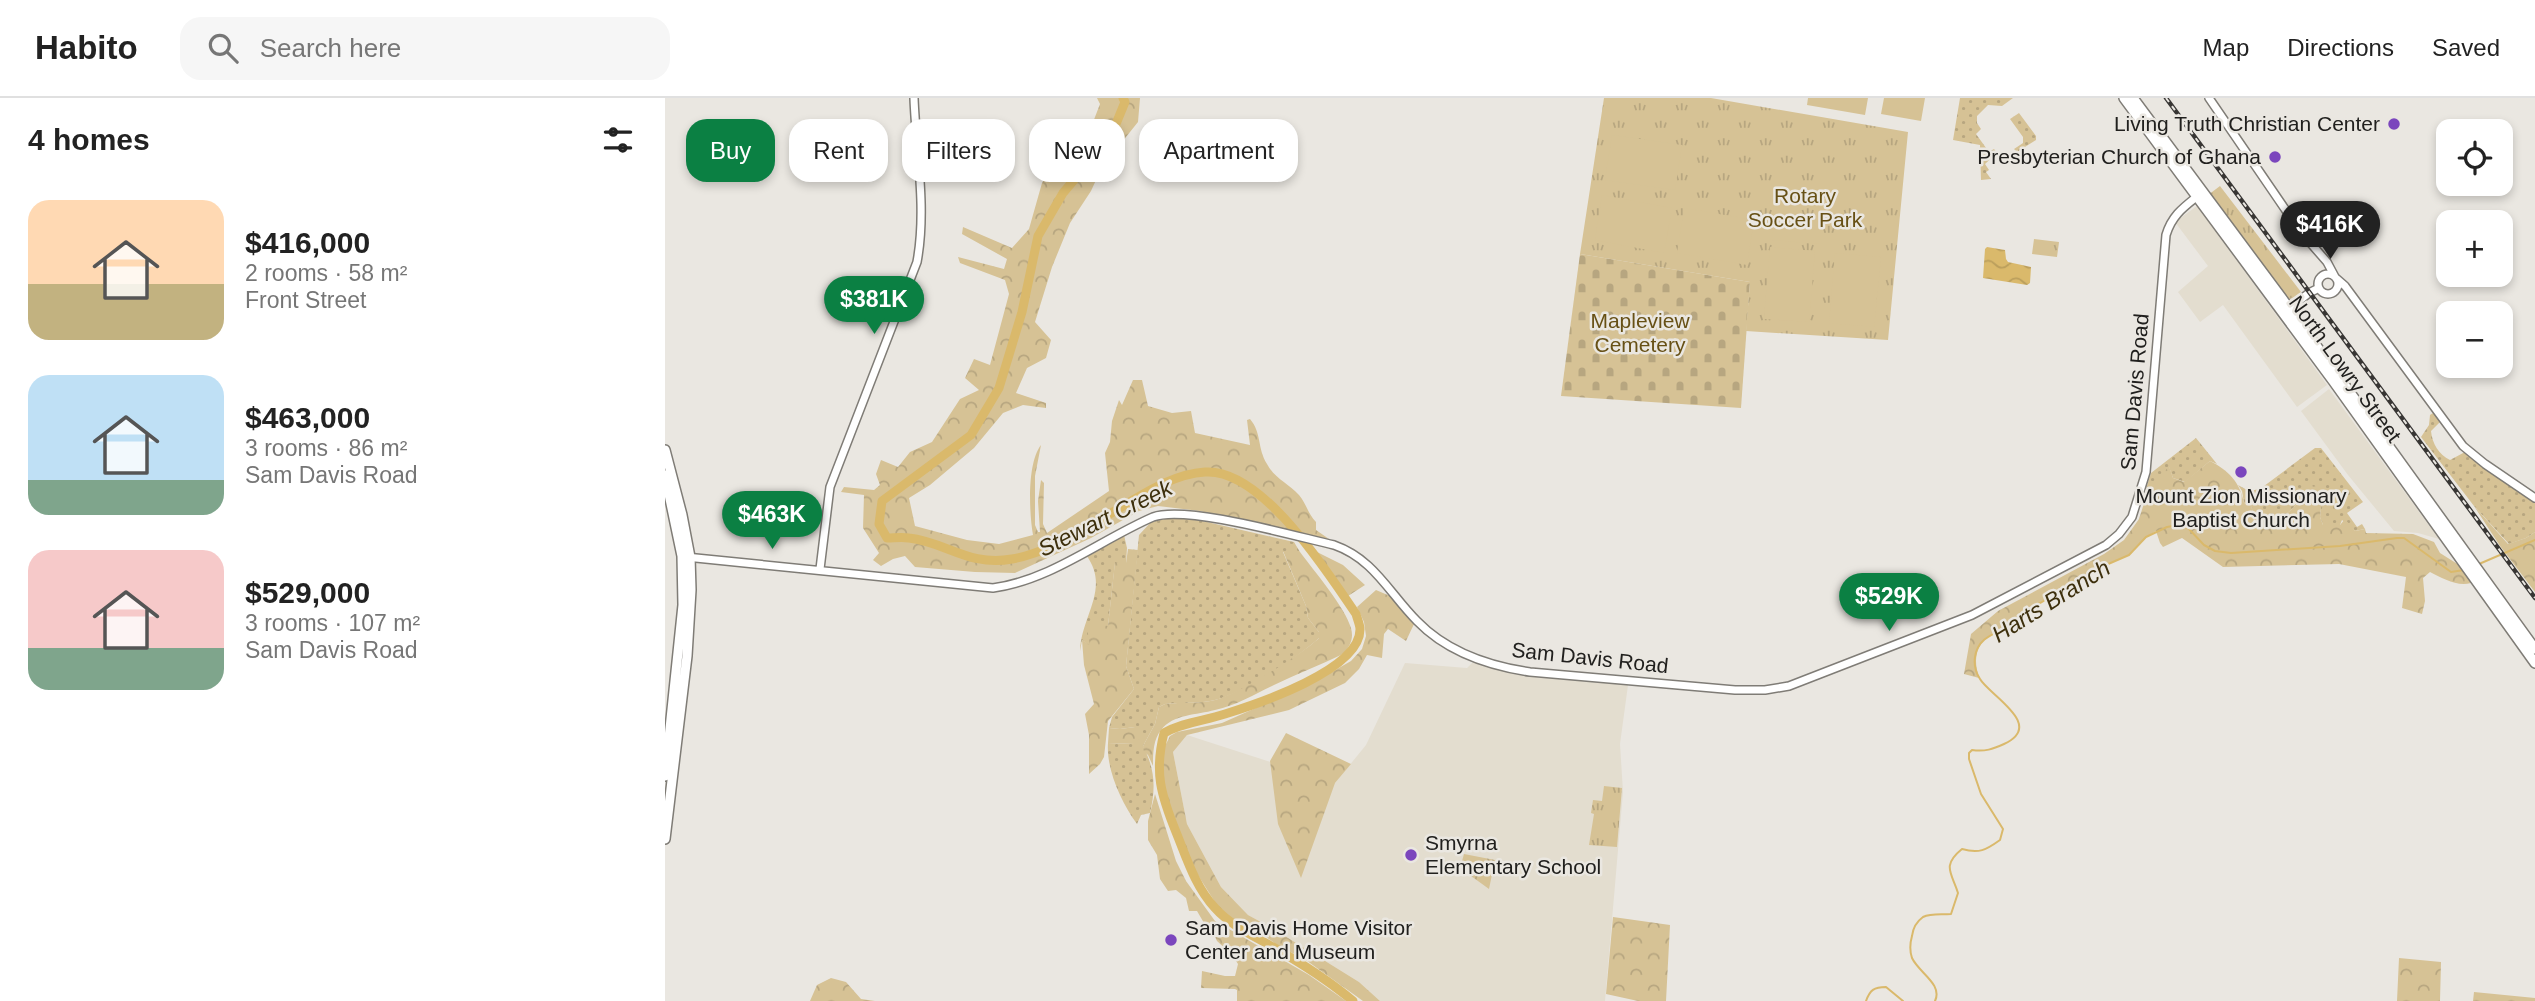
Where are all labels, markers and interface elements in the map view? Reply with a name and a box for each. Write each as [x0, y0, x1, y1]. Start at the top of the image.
search box [180, 17, 670, 80]
text: Habito [35, 29, 138, 66]
icon: search [204, 29, 242, 67]
text: Search here [260, 33, 401, 63]
text: Map [2203, 34, 2249, 61]
text: Directions [2287, 34, 2394, 61]
text: Saved [2432, 34, 2500, 61]
place label: Living Truth Christian Center [2114, 112, 2380, 135]
marker: Living Truth Christian Center [2386, 116, 2402, 132]
chip: Buy [686, 119, 775, 182]
chip: Rent [789, 119, 888, 182]
chip: Filters [902, 119, 1015, 182]
chip: New [1029, 119, 1125, 182]
chip: Apartment [1139, 119, 1298, 182]
map controls [2436, 119, 2513, 378]
button: locate [2436, 119, 2513, 196]
icon: filters [599, 121, 637, 159]
text: 4 homes [28, 123, 150, 156]
place label: Presbyterian Church of Ghana [1977, 145, 2261, 168]
marker: Presbyterian Church of Ghana [2267, 149, 2283, 165]
park label: Rotary Soccer Park [1748, 184, 1863, 231]
pin: $416K [2281, 202, 2379, 261]
button: + [2436, 210, 2513, 287]
text: $416K [2296, 211, 2364, 237]
text: $416,000 [245, 226, 370, 259]
icon: home [84, 228, 168, 312]
text: 2 rooms · 58 m² [245, 260, 407, 286]
pin: $381K [825, 276, 923, 336]
text: $381K [840, 286, 908, 312]
text: Front Street [245, 287, 366, 313]
street label: North Lowry Street [2285, 291, 2406, 446]
button: − [2436, 301, 2513, 378]
park label: Mapleview Cemetery [1590, 309, 1690, 356]
street label: Sam Davis Road [2116, 312, 2153, 471]
text: $463,000 [245, 401, 370, 434]
icon: home [84, 403, 168, 487]
text: 3 rooms · 86 m² [245, 435, 407, 461]
text: Sam Davis Road [245, 462, 418, 488]
marker: Mount Zion Missionary Baptist Church [2233, 464, 2249, 480]
water label: Stewart Creek [1034, 474, 1178, 562]
place label: Mount Zion Missionary Baptist Church [2135, 484, 2347, 531]
pin: $463K [723, 491, 821, 551]
text: $463K [738, 501, 806, 527]
water label: Harts Branch [1987, 554, 2115, 648]
pin: $529K [1840, 574, 1938, 633]
text: $529,000 [245, 576, 370, 609]
icon: home [84, 578, 168, 662]
text: $529K [1855, 583, 1923, 609]
text: 3 rooms · 107 m² [245, 610, 420, 636]
text: Sam Davis Road [245, 637, 418, 663]
street label: Sam Davis Road [1511, 638, 1670, 677]
place label: Smyrna Elementary School [1425, 831, 1601, 878]
marker: Smyrna Elementary School [1403, 847, 1419, 863]
place label: Sam Davis Home Visitor Center and Museum [1185, 916, 1412, 963]
marker: Sam Davis Home Visitor Center and Museum [1163, 932, 1179, 948]

